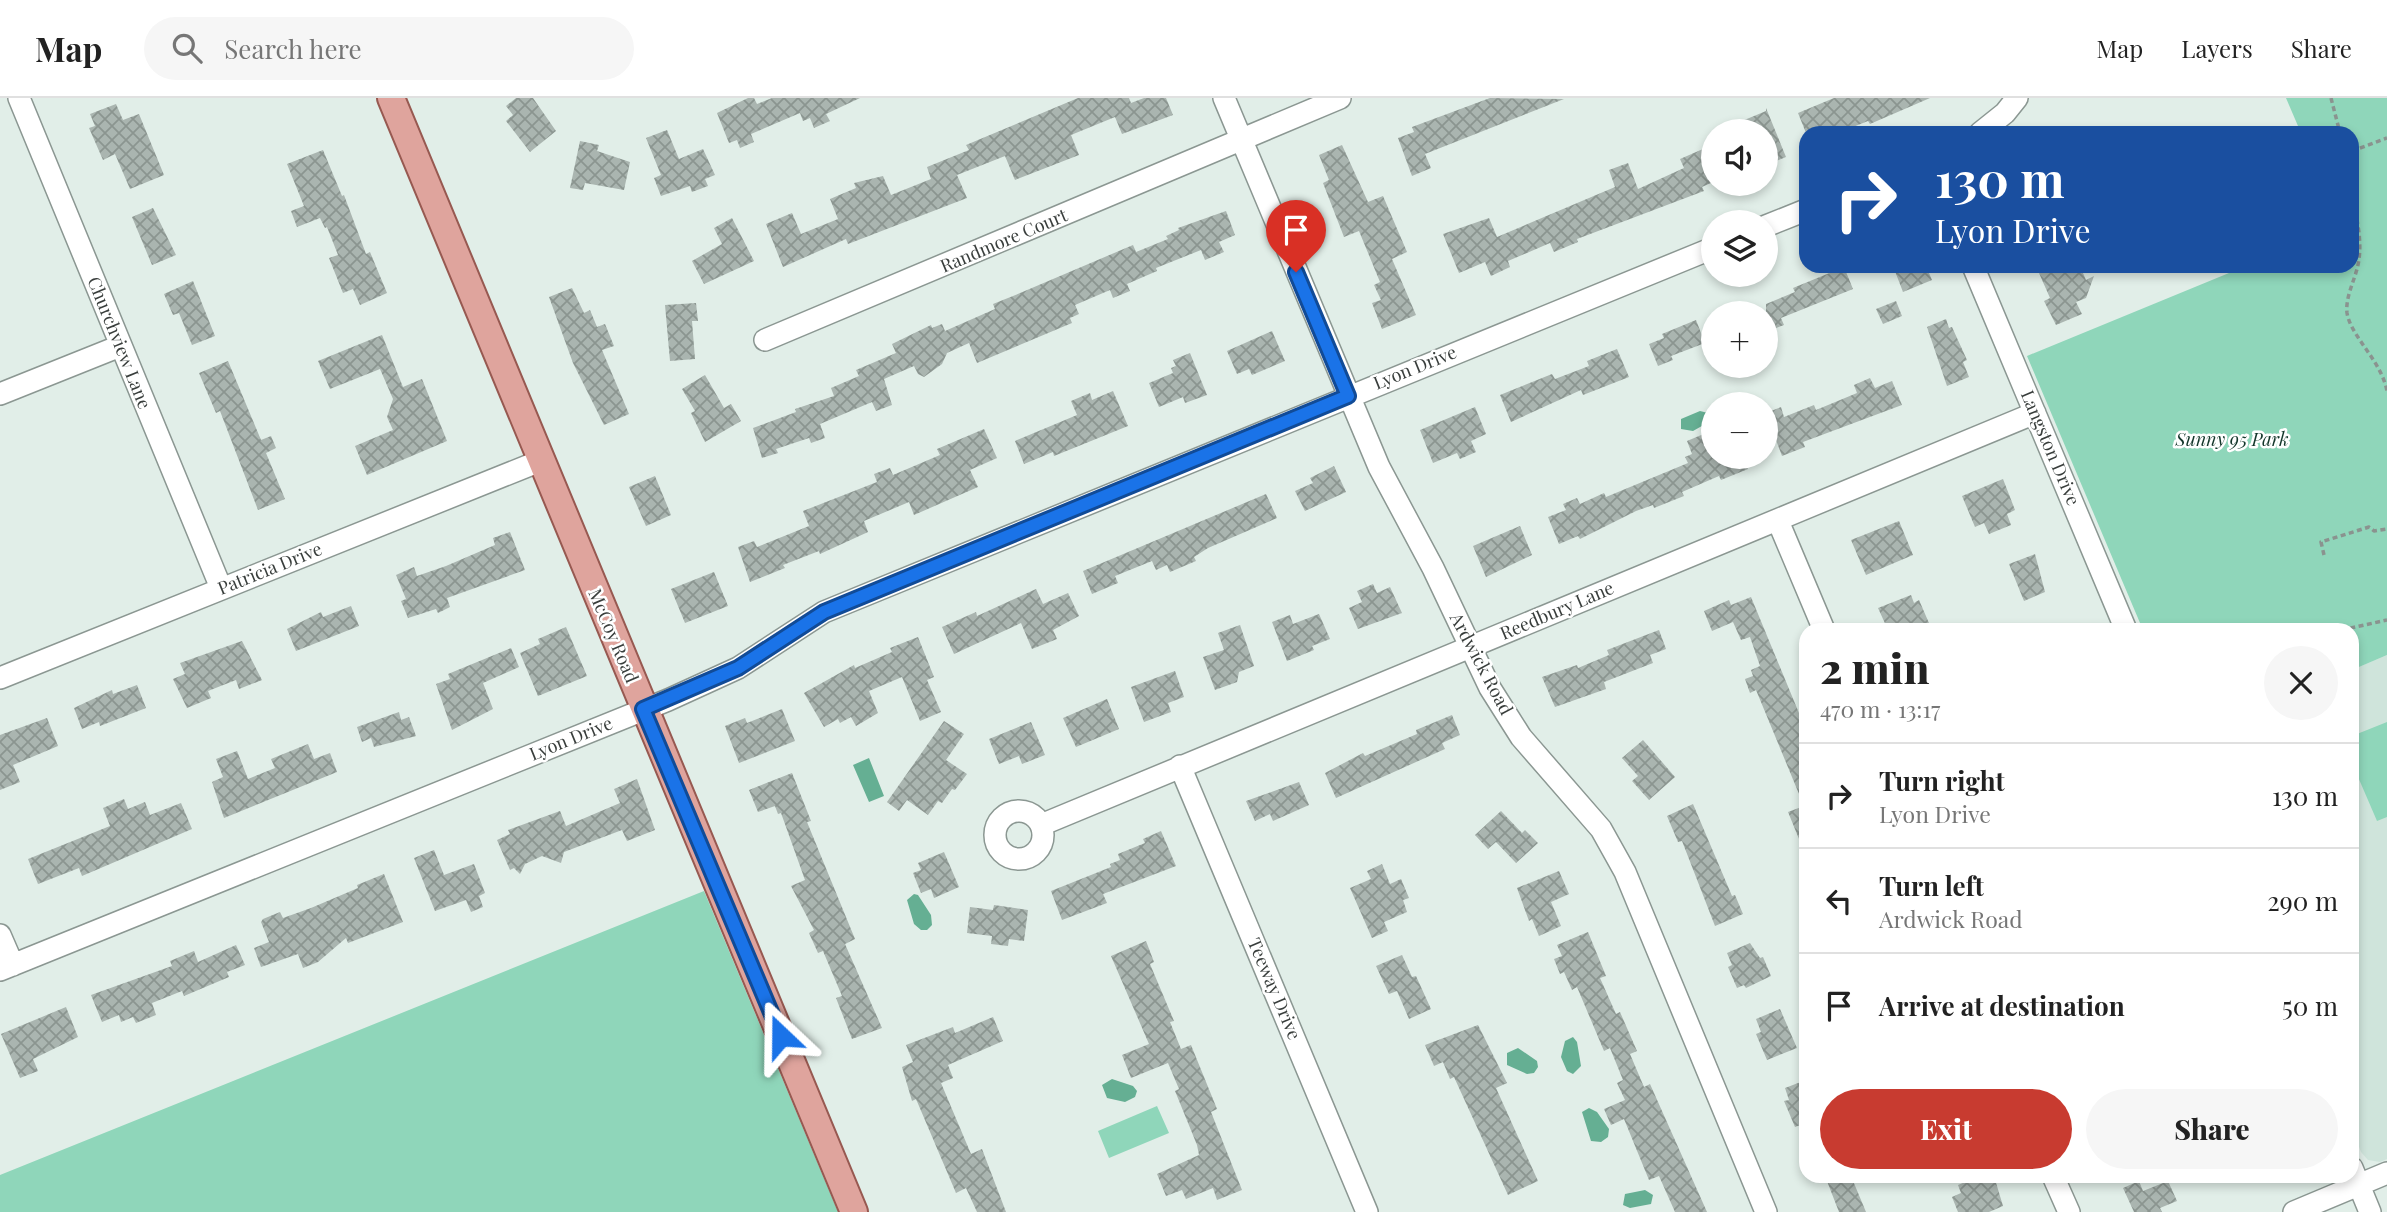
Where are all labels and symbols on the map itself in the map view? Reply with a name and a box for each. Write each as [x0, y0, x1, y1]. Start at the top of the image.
pin [1266, 200, 1326, 272]
street label: Randmore Court [936, 202, 1071, 278]
street label: Churchview Lane [82, 273, 157, 412]
street label: Lyon Drive [1370, 340, 1460, 395]
street label: Langston Drive [2016, 386, 2086, 509]
park label: Sunny 95 Park [2174, 427, 2289, 451]
street label: Patricia Drive [214, 536, 325, 600]
street label: Reedbury Lane [1496, 575, 1617, 645]
street label: McCoy Road [583, 585, 645, 687]
street label: Ardwick Road [1444, 607, 1519, 719]
street label: Lyon Drive [526, 711, 616, 766]
street label: Teeway Drive [1243, 934, 1307, 1043]
position arrow [744, 999, 818, 1073]

